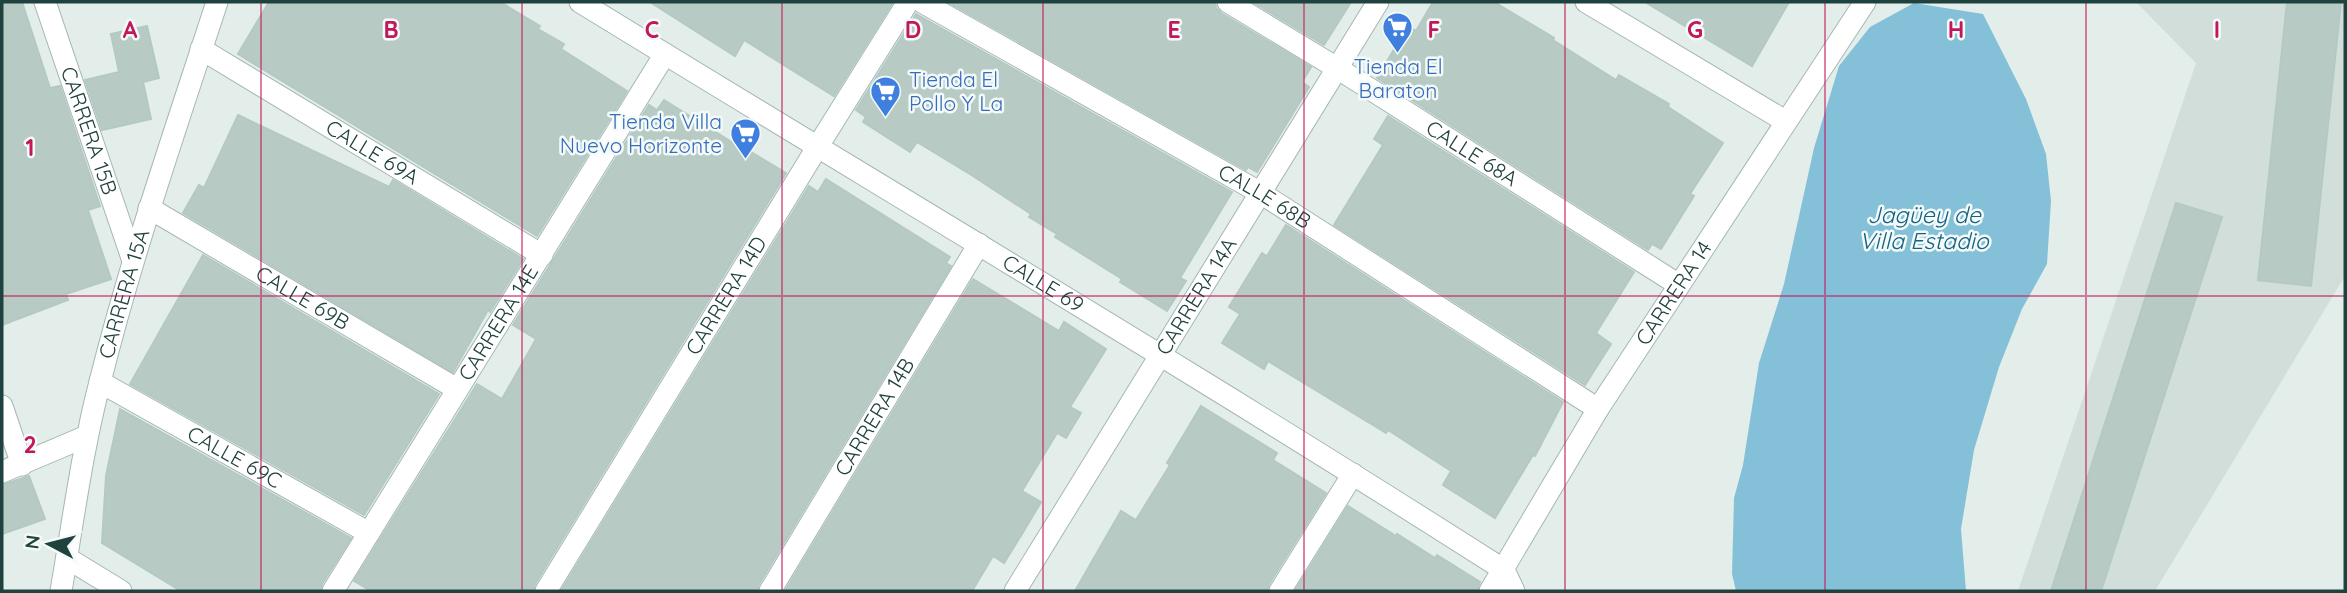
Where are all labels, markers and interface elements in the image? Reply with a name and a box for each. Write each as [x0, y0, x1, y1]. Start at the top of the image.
supermarket icon: Tienda El Baraton [1381, 10, 1415, 54]
text: A [123, 15, 138, 44]
text: B [383, 15, 399, 44]
text: C [645, 15, 659, 44]
text: D [905, 15, 921, 44]
text: E [1167, 15, 1181, 44]
text: F [1428, 15, 1440, 44]
text: G [1687, 15, 1703, 44]
text: H [1948, 15, 1964, 44]
text: I [2214, 15, 2220, 44]
place label: Tienda El Baraton [1353, 53, 1443, 103]
street label: CARRERA 15B [56, 63, 124, 198]
place label: Tienda El Pollo Y La [909, 66, 1003, 116]
supermarket icon: Tienda El Pollo Y La [869, 75, 903, 119]
place label: Tienda Villa Nuevo Horizonte [560, 108, 722, 158]
street label: CALLE 69A [321, 114, 424, 190]
street label: CALLE 68A [1422, 114, 1523, 191]
supermarket icon: Tienda Villa Nuevo Horizonte [728, 117, 762, 161]
text: 1 [26, 133, 34, 162]
street label: CALLE 68B [1214, 158, 1316, 234]
water label: Jagüey de Villa Estadio [1859, 200, 1990, 255]
street label: CARRERA 15A [93, 226, 154, 361]
street label: CARRERA 14D [679, 231, 772, 359]
street label: CARRERA 14A [1150, 233, 1242, 359]
street label: CARRERA 14 [1629, 236, 1717, 350]
street label: CALLE 69 [998, 248, 1089, 317]
street label: CALLE 69B [252, 260, 354, 335]
street label: CARRERA 14E [452, 260, 543, 385]
street label: CARRERA 14B [828, 353, 919, 480]
street label: CALLE 69C [183, 420, 287, 493]
text: 2 [23, 430, 37, 459]
north arrow [14, 509, 84, 579]
text: N [19, 534, 45, 550]

